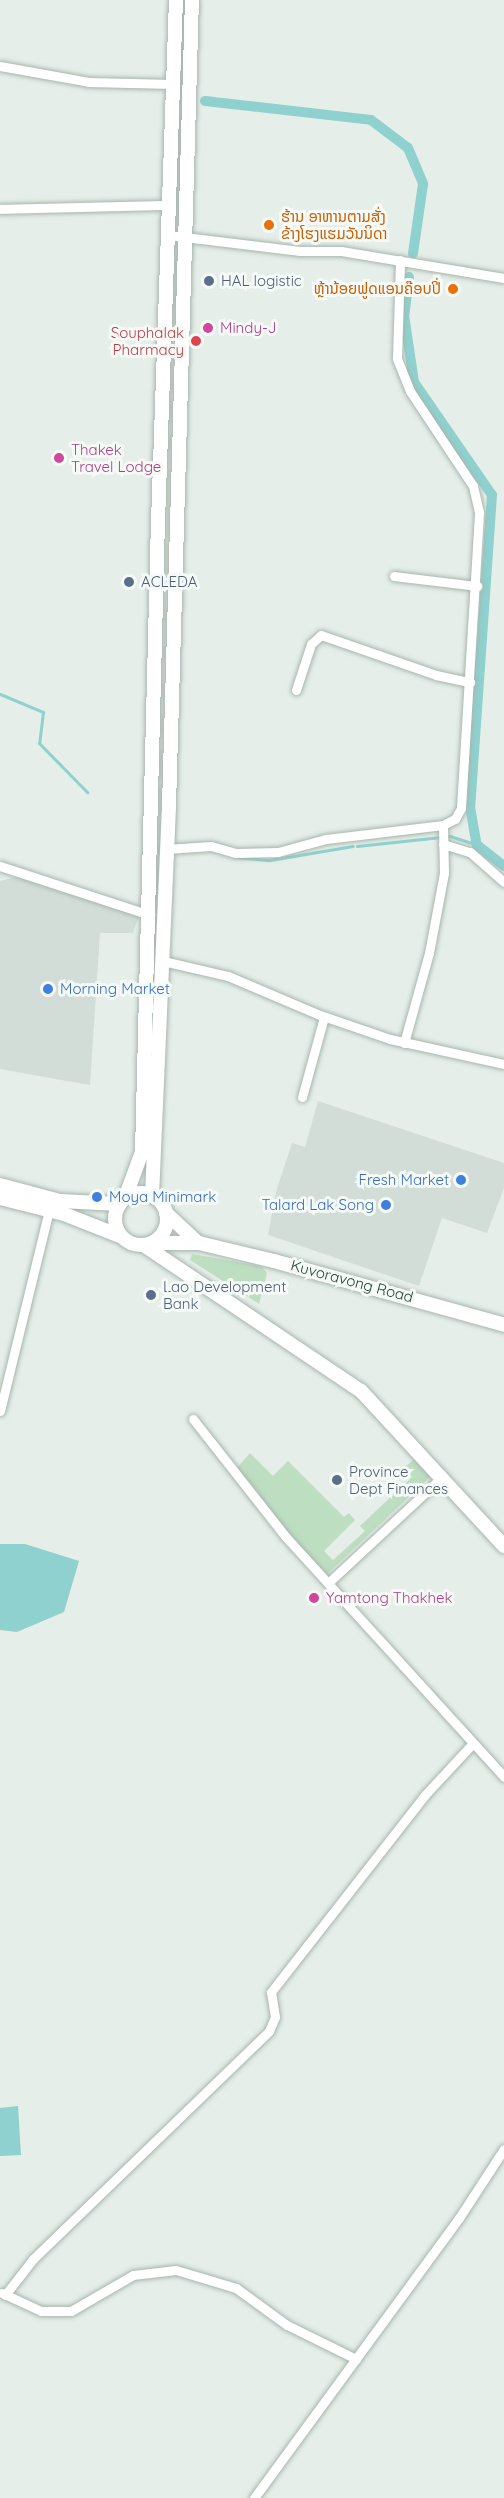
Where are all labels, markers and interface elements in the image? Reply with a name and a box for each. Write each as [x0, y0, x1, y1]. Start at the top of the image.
place label: ຮ້ານ ອາຫານຕາມສັ່ງ ຂ້າງໂຮງແຮມວັນນິດາ [281, 207, 387, 242]
marker: ຮ້ານ ອາຫານຕາມສັ່ງ ຂ້າງໂຮງແຮມວັນນິດາ [262, 218, 276, 232]
place label: HAL logistic [221, 272, 302, 290]
marker: HAL logistic [202, 274, 216, 288]
place label: ຫຼ້ານ້ອຍຟູດແອນຄ໊ອບປີ່ [314, 280, 441, 298]
marker: ຫຼ້ານ້ອຍຟູດແອນຄ໊ອບປີ່ [446, 282, 460, 296]
place label: Mindy-J [220, 319, 276, 337]
marker: Mindy-J [201, 321, 215, 335]
place label: Souphalak Pharmacy [111, 323, 184, 358]
marker: Souphalak Pharmacy [189, 334, 203, 348]
place label: Thakek Travel Lodge [71, 440, 161, 475]
marker: Thakek Travel Lodge [52, 451, 66, 465]
place label: ACLEDA [141, 573, 197, 591]
marker: ACLEDA [122, 575, 136, 589]
place label: Morning Market [60, 980, 170, 998]
marker: Morning Market [41, 982, 55, 996]
place label: Fresh Market [359, 1171, 449, 1189]
marker: Fresh Market [454, 1173, 468, 1187]
place label: Moya Minimark [109, 1188, 216, 1206]
marker: Moya Minimark [90, 1190, 104, 1204]
place label: Talard Lak Song [261, 1196, 374, 1214]
marker: Talard Lak Song [379, 1198, 393, 1212]
street label: Kuvoravong Road [289, 1256, 415, 1306]
place label: Lao Development Bank [163, 1277, 286, 1312]
marker: Lao Development Bank [144, 1288, 158, 1302]
place label: Province Dept Finances [349, 1462, 448, 1497]
marker: Province Dept Finances [330, 1473, 344, 1487]
place label: Yamtong Thakhek [326, 1589, 453, 1607]
marker: Yamtong Thakhek [307, 1591, 321, 1605]

